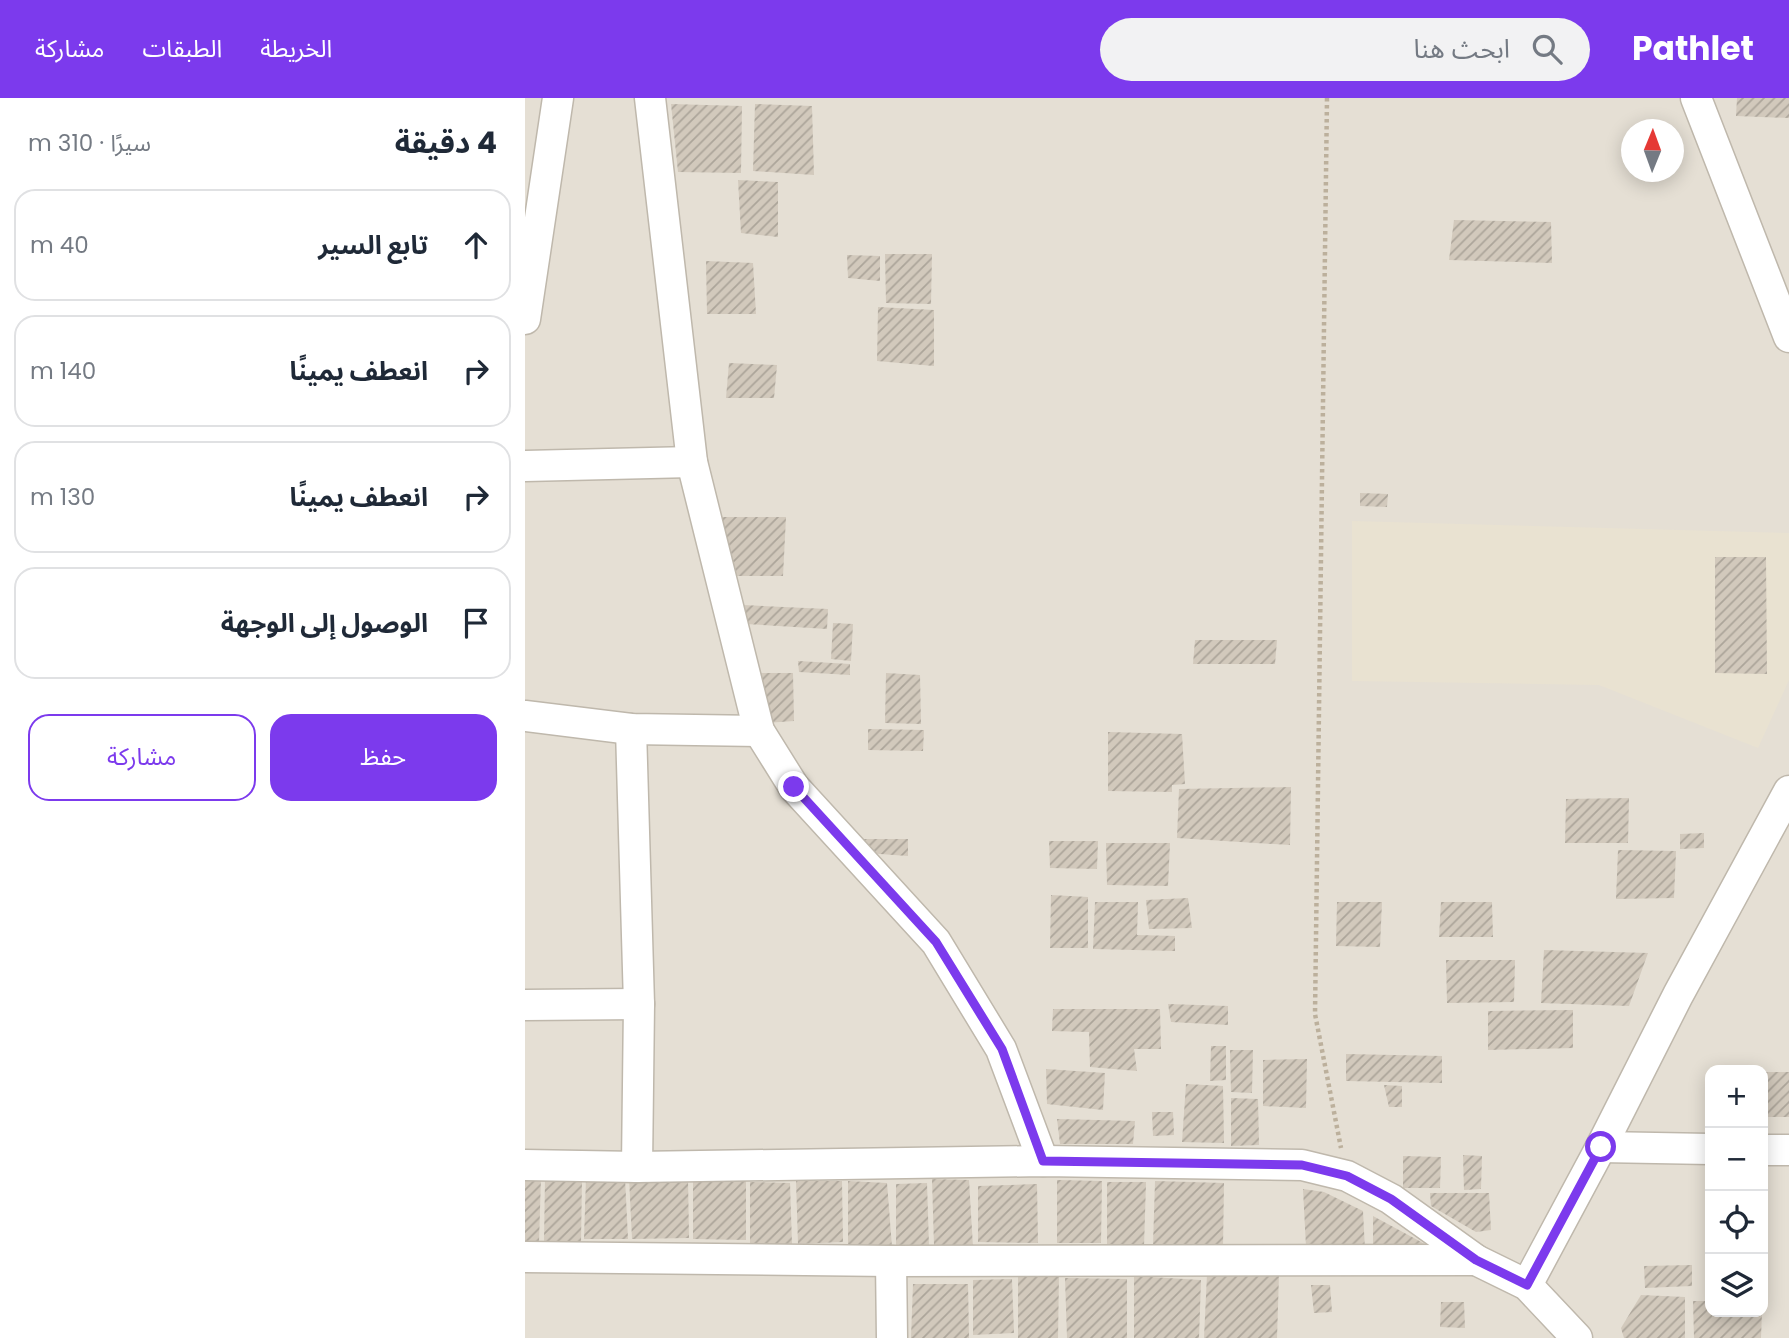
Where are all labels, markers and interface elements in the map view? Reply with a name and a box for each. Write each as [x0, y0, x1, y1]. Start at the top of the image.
search box [1100, 18, 1590, 81]
text: Pathlet [1632, 25, 1754, 72]
icon: search [1528, 30, 1566, 68]
text: ابحث هنا [1413, 31, 1510, 67]
text: مشاركة [35, 32, 104, 65]
text: الطبقات [142, 32, 222, 65]
text: الخريطة [260, 32, 332, 65]
north arrow [1621, 119, 1684, 182]
text: 4 دقيقة [395, 121, 497, 164]
text: سيرًا · 310 m [28, 127, 151, 159]
icon: ahead [457, 226, 495, 264]
text: تابع السير [318, 227, 428, 263]
text: 40 m [30, 229, 89, 261]
icon: right [457, 352, 495, 390]
text: انعطف يمينًا [290, 353, 428, 389]
text: 140 m [30, 355, 96, 387]
icon: right [457, 478, 495, 516]
text: انعطف يمينًا [290, 479, 428, 515]
text: 130 m [30, 481, 95, 513]
icon: arrive [457, 604, 495, 642]
text: الوصول إلى الوجهة [221, 605, 428, 641]
button: مشاركة [28, 714, 256, 801]
button: حفظ [270, 714, 497, 801]
route end [778, 771, 809, 802]
map controls [1705, 1065, 1768, 1317]
button: + [1705, 1065, 1768, 1128]
button: − [1705, 1128, 1768, 1191]
route start [1585, 1131, 1616, 1162]
button: locate [1705, 1191, 1768, 1254]
button: layers [1705, 1254, 1768, 1317]

